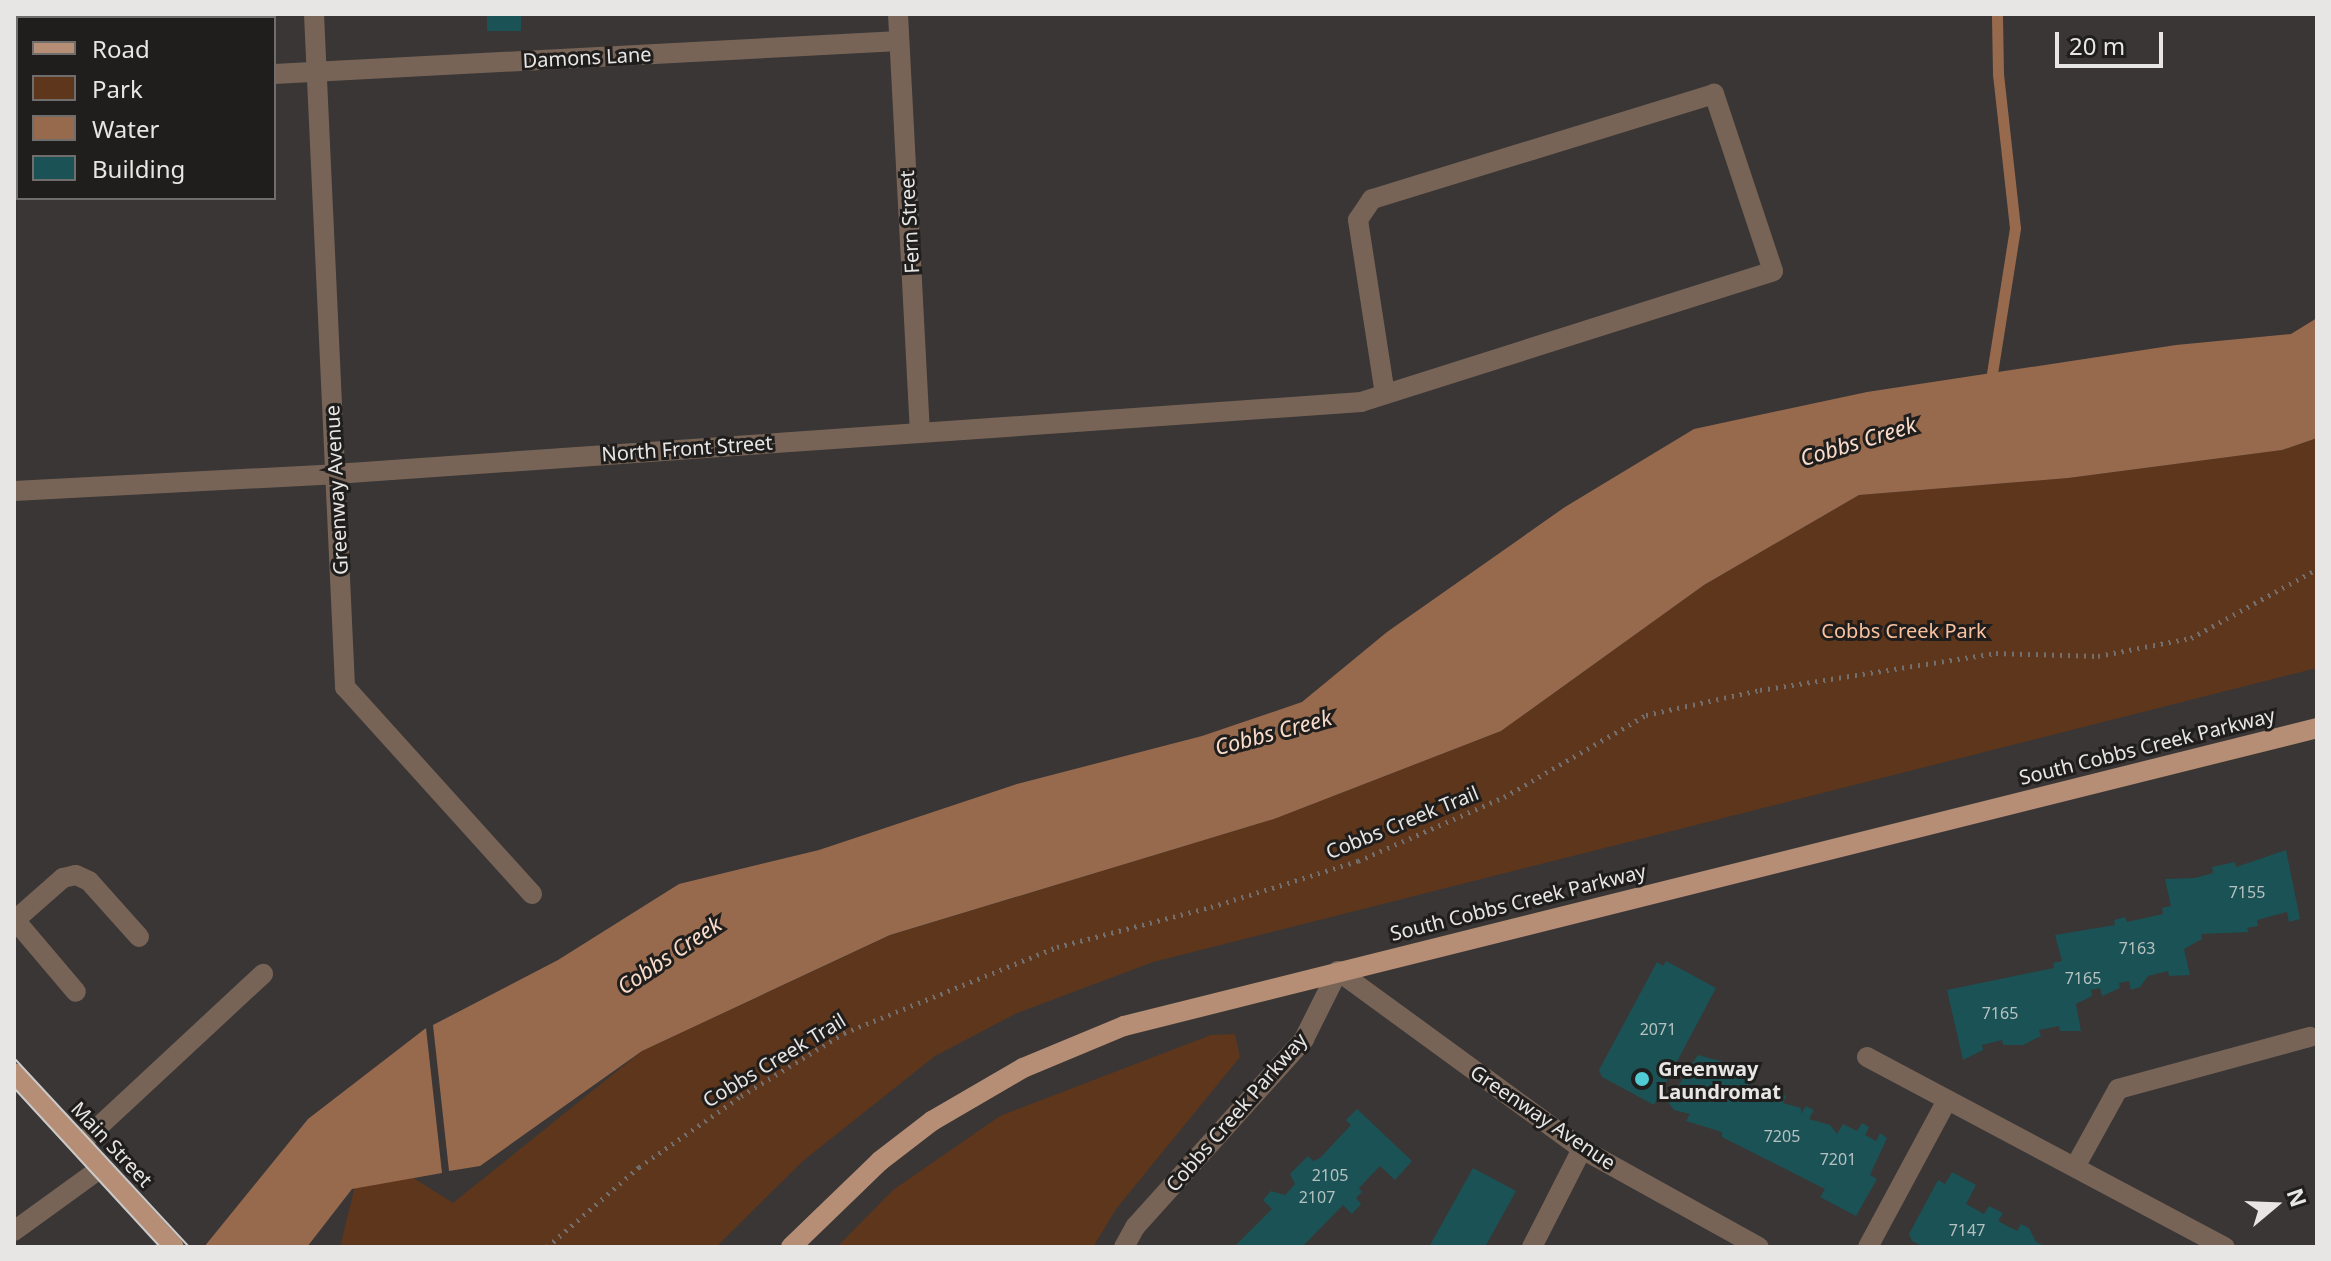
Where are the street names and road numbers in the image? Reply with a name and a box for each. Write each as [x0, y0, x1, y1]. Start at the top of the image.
street label: Damons Lane [522, 42, 652, 72]
street label: Fern Street [894, 170, 924, 274]
street label: Greenway Avenue [320, 405, 352, 575]
street label: North Front Street [601, 430, 773, 466]
street label: South Cobbs Creek Parkway [2017, 703, 2277, 789]
street label: Cobbs Creek Trail [1322, 780, 1482, 864]
street label: South Cobbs Creek Parkway [1388, 859, 1648, 945]
street label: Cobbs Creek Trail [698, 1008, 850, 1112]
street label: Cobbs Creek Parkway [1161, 1028, 1311, 1196]
street label: Greenway Avenue [1466, 1060, 1620, 1174]
street label: Main Street [66, 1096, 158, 1192]

